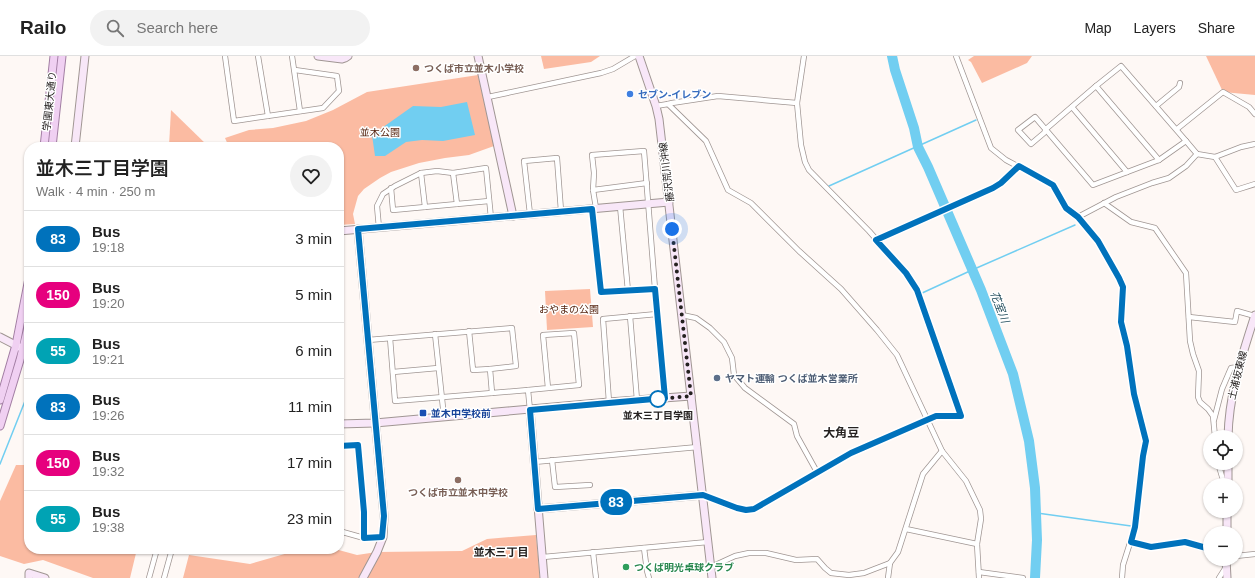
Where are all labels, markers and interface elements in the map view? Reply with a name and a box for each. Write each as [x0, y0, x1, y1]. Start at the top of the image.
search box [90, 10, 370, 46]
text: Railo [20, 17, 66, 38]
icon: search [104, 17, 126, 39]
text: Search here [136, 19, 218, 36]
text: Map [1084, 20, 1112, 36]
text: Layers [1134, 20, 1176, 36]
text: Share [1198, 20, 1235, 36]
marker: つくば市立並木小学校 [411, 63, 421, 73]
place label: つくば市立並木小学校 [424, 63, 524, 74]
street label: 学園東大通り [41, 71, 58, 131]
marker: セブン-イレブン [625, 89, 635, 99]
place label: セブン-イレブン [638, 89, 711, 100]
park label: 並木公園 [360, 127, 400, 138]
street label: 藤沢荒川沖線 [657, 141, 676, 202]
button: heart [290, 155, 332, 197]
text: 並木三丁目学園 [36, 158, 169, 179]
text: Walk · 4 min · 250 m [36, 184, 155, 199]
your location [662, 219, 682, 239]
text: Bus [92, 223, 120, 240]
text: 3 min [295, 230, 332, 247]
text: 83 [50, 231, 66, 247]
text: 19:18 [92, 240, 125, 255]
text: Bus [92, 279, 120, 296]
text: 5 min [295, 286, 332, 303]
text: 150 [46, 287, 70, 303]
water label: 花室川 [988, 289, 1012, 325]
text: 19:20 [92, 296, 125, 311]
park label: おやまの公園 [539, 304, 599, 315]
text: Bus [92, 335, 120, 352]
text: 6 min [295, 342, 332, 359]
text: 55 [50, 343, 66, 359]
street label: 土浦坂東線 [1226, 350, 1249, 401]
text: 19:21 [92, 352, 125, 367]
marker: ヤマト運輸 つくば並木営業所 [712, 373, 722, 383]
place label: ヤマト運輸 つくば並木営業所 [725, 373, 858, 384]
marker: 並木三丁目学園 [649, 390, 667, 408]
text: Bus [92, 391, 120, 408]
text: 11 min [288, 398, 332, 415]
text: 83 [50, 399, 66, 415]
text: 19:26 [92, 408, 125, 423]
marker: 並木中学校前 [418, 408, 428, 418]
place label: 並木中学校前 [431, 408, 491, 419]
place label: 並木三丁目学園 [623, 410, 693, 421]
district label: 大角豆 [823, 426, 859, 440]
map controls [1203, 430, 1243, 566]
button: locate [1203, 430, 1243, 470]
text: Bus [92, 447, 120, 464]
text: 17 min [287, 454, 332, 471]
text: 150 [46, 455, 70, 471]
text: 19:32 [92, 464, 125, 479]
marker: つくば市立並木中学校 [453, 475, 463, 485]
button: + [1203, 478, 1243, 518]
place label: つくば市立並木中学校 [408, 487, 508, 498]
line badge: 83 [598, 489, 634, 515]
text: 83 [608, 494, 624, 510]
text: Bus [92, 503, 120, 520]
text: 23 min [287, 510, 332, 527]
text: 55 [50, 511, 66, 527]
text: 19:38 [92, 520, 125, 535]
button: − [1203, 526, 1243, 566]
district label: 並木三丁目 [474, 546, 529, 558]
marker: つくば明光卓球クラブ [621, 562, 631, 572]
place label: つくば明光卓球クラブ [634, 562, 734, 573]

